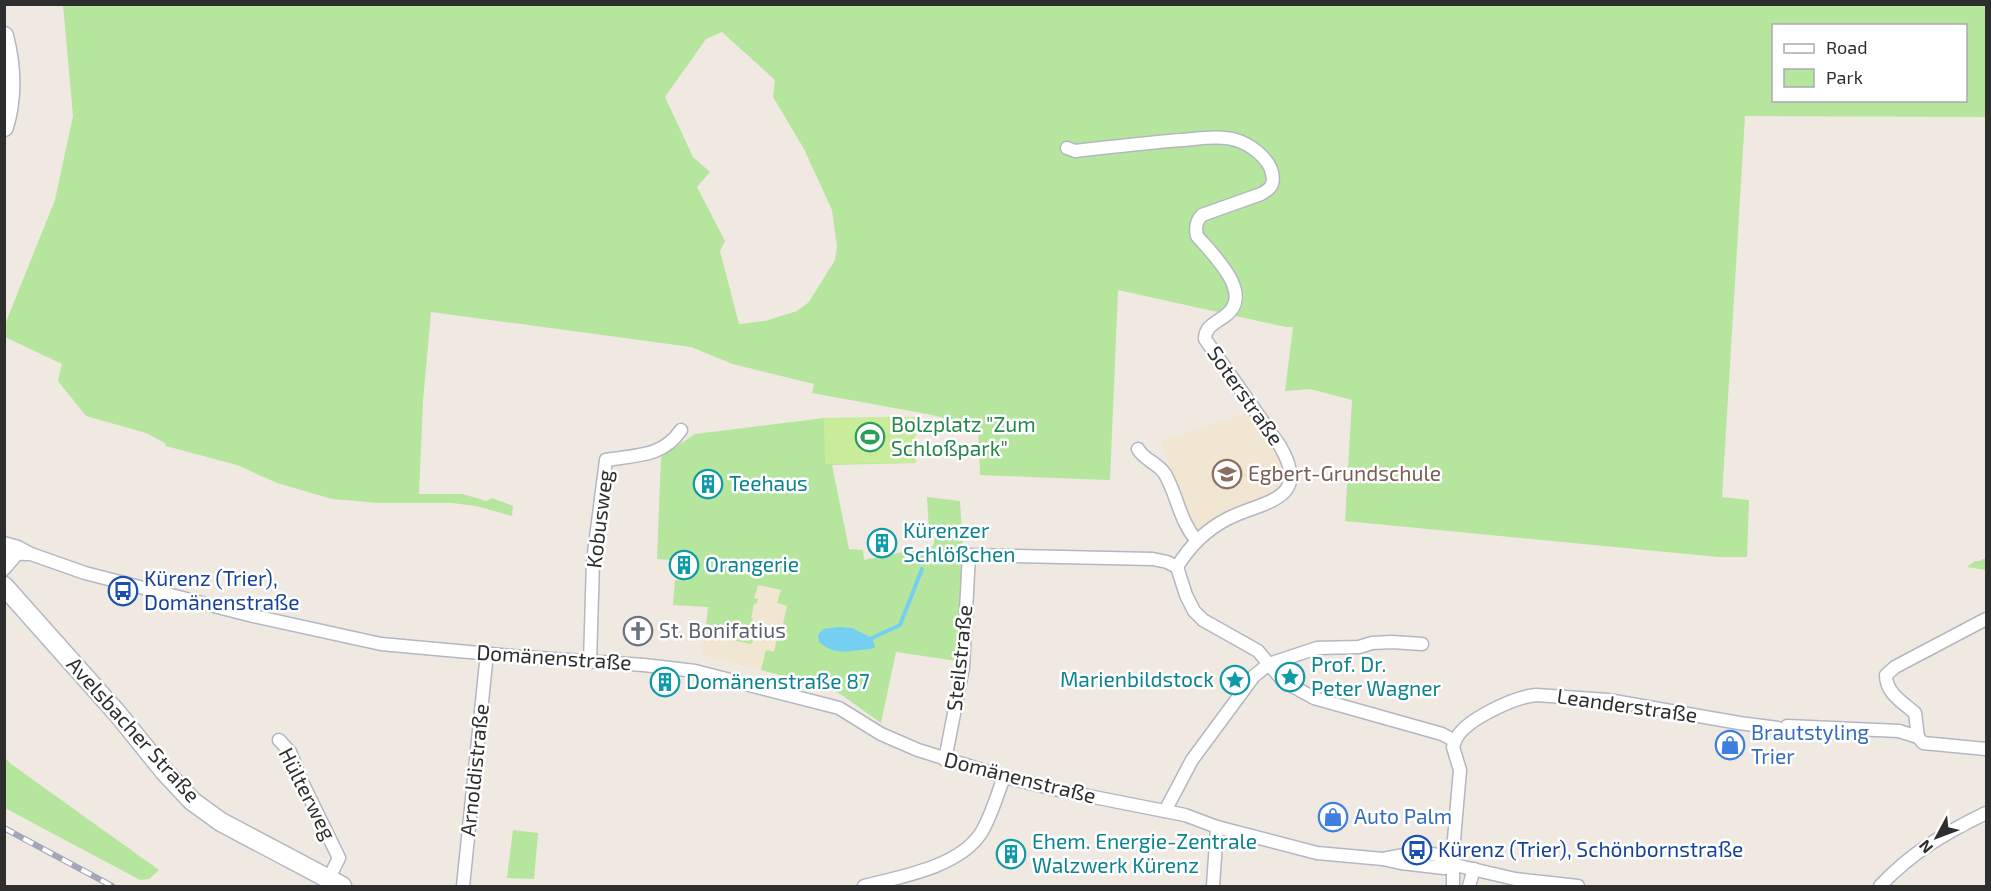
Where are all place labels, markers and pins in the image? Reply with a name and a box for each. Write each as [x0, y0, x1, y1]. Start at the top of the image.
place label: Bolzplatz "Zum Schloßpark" [891, 411, 1036, 460]
sports icon: Bolzplatz "Zum Schloßpark" [854, 421, 886, 453]
school or university icon: Egbert-Grundschule [1211, 458, 1243, 490]
place label: Egbert-Grundschule [1248, 460, 1441, 485]
building icon: Teehaus [692, 468, 724, 500]
place label: Teehaus [729, 470, 808, 495]
place label: Kürenzer Schlößchen [903, 517, 1016, 566]
building icon: Kürenzer Schlößchen [866, 527, 898, 559]
building icon: Orangerie [668, 549, 700, 581]
place label: Orangerie [705, 551, 799, 576]
place label: Kürenz (Trier), Domänenstraße [144, 565, 300, 614]
bus stop icon: Kürenz (Trier), Domänenstraße [107, 575, 139, 607]
church icon: St. Bonifatius [622, 615, 654, 647]
place label: St. Bonifatius [659, 617, 786, 642]
place label: Prof. Dr. Peter Wagner [1311, 651, 1442, 700]
place icon: Prof. Dr. Peter Wagner [1274, 661, 1306, 693]
place icon: Marienbildstock [1219, 664, 1251, 696]
building icon: Domänenstraße 87 [649, 666, 681, 698]
place label: Marienbildstock [1060, 666, 1214, 691]
place label: Domänenstraße 87 [686, 668, 870, 693]
place label: Brautstyling Trier [1751, 719, 1869, 768]
shop icon: Brautstyling Trier [1714, 729, 1746, 761]
shop icon: Auto Palm [1317, 801, 1349, 833]
place label: Auto Palm [1354, 803, 1452, 828]
place label: Ehem. Energie-Zentrale Walzwerk Kürenz [1032, 828, 1257, 877]
bus stop icon: Kürenz (Trier), Schönbornstraße [1401, 834, 1433, 866]
place label: Kürenz (Trier), Schönbornstraße [1438, 836, 1743, 861]
building icon: Ehem. Energie-Zentrale Walzwerk Kürenz [995, 838, 1027, 870]

